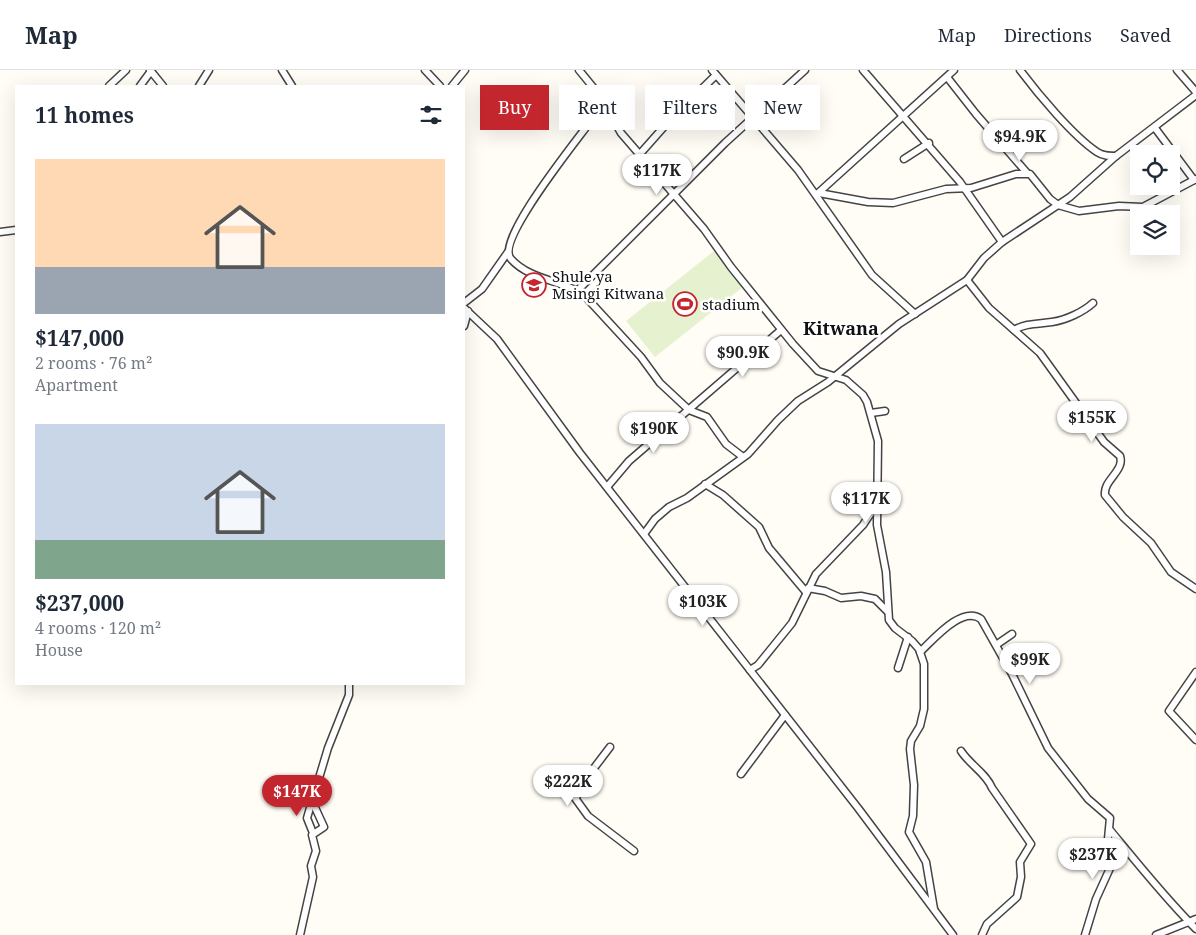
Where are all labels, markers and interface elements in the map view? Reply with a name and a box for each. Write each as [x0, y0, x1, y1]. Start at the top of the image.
text: Map [25, 18, 78, 51]
text: Map [938, 23, 976, 47]
text: Directions [1004, 23, 1092, 47]
text: Saved [1120, 23, 1171, 47]
chip: Buy [480, 85, 549, 130]
chip: Rent [559, 85, 635, 130]
chip: Filters [645, 85, 735, 130]
chip: New [745, 85, 820, 130]
text: 11 homes [35, 101, 134, 129]
icon: filters [417, 101, 445, 129]
pin: $94.9K [979, 119, 1061, 162]
text: $94.9K [994, 125, 1046, 147]
map controls [1130, 145, 1180, 255]
button: locate [1130, 145, 1180, 195]
pin: $117K [622, 154, 692, 196]
text: $117K [633, 159, 681, 181]
icon: home [195, 192, 285, 282]
button: layers [1130, 205, 1180, 255]
place label: Shule ya Msingi Kitwana [552, 266, 664, 303]
school or university icon: Shule ya Msingi Kitwana [521, 272, 547, 298]
sports icon: stadium [672, 291, 698, 317]
place label: stadium [702, 294, 760, 314]
district label: Kitwana [803, 316, 879, 340]
text: $147,000 [35, 324, 124, 352]
pin: $90.9K [702, 336, 784, 378]
text: $90.9K [717, 341, 769, 363]
text: 2 rooms · 76 m² [35, 352, 152, 374]
text: Apartment [35, 374, 118, 396]
pin: $155K [1057, 400, 1127, 443]
text: $155K [1068, 406, 1116, 428]
pin: $190K [619, 412, 689, 454]
text: $190K [630, 417, 678, 439]
icon: home [195, 457, 285, 547]
pin: $117K [831, 482, 901, 524]
text: $117K [842, 487, 890, 509]
pin: $103K [668, 584, 738, 627]
text: $237,000 [35, 589, 124, 617]
text: $103K [679, 590, 727, 612]
text: 4 rooms · 120 m² [35, 617, 161, 639]
text: House [35, 639, 83, 661]
pin: $99K [1000, 642, 1060, 685]
text: $99K [1011, 648, 1049, 670]
pin: $222K [533, 764, 603, 807]
text: $222K [544, 770, 592, 792]
pin: $147K [262, 774, 332, 817]
text: $147K [273, 780, 321, 802]
pin: $237K [1058, 838, 1128, 880]
text: $237K [1069, 843, 1117, 865]

